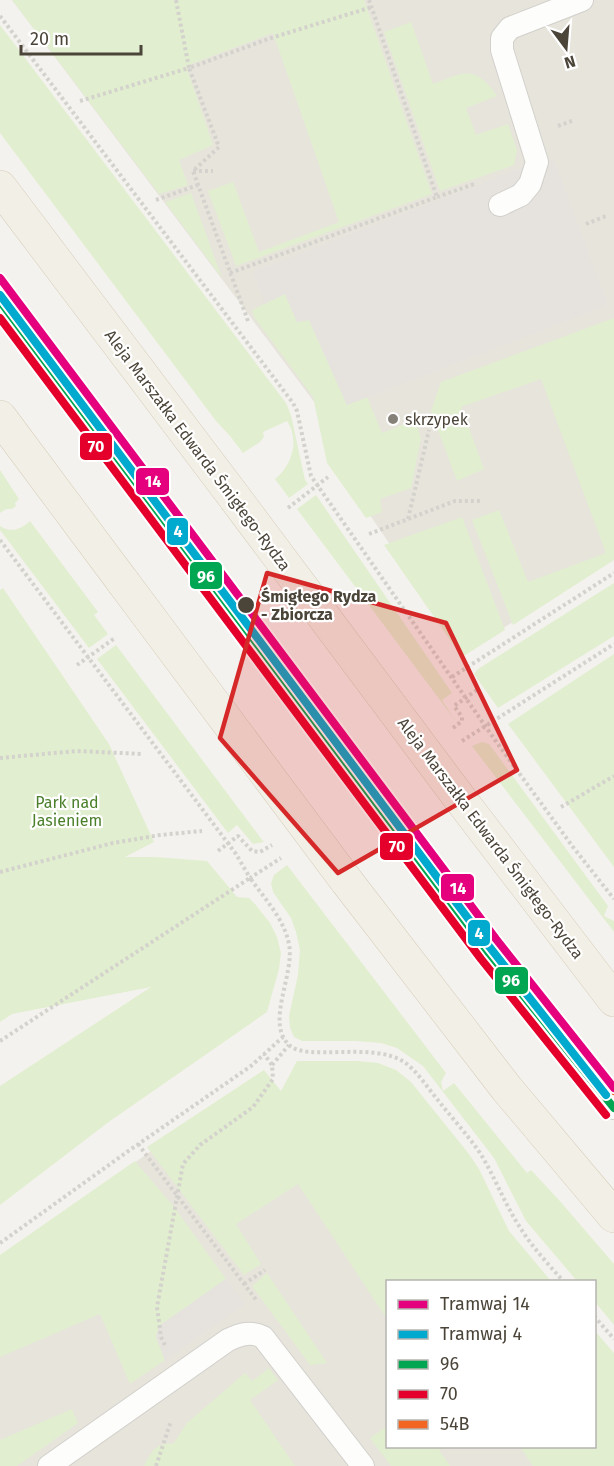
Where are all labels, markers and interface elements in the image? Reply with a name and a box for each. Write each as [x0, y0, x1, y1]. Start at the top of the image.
scale bar [21, 18, 141, 56]
north arrow [536, 18, 596, 78]
text: 20 m [30, 28, 69, 50]
text: N [562, 51, 578, 73]
street label: Aleja Marszałka Edwarda Śmigłego-Rydza [101, 325, 295, 575]
place label: skrzypek [405, 410, 469, 429]
marker: skrzypek [386, 412, 400, 426]
line badge: 70 [79, 432, 113, 461]
text: 70 [88, 437, 104, 456]
line badge: 14 [135, 467, 170, 496]
text: 14 [145, 472, 161, 491]
line badge: 4 [166, 517, 189, 546]
text: 4 [173, 522, 183, 541]
line badge: 96 [189, 561, 223, 590]
text: 96 [197, 567, 215, 586]
place label: Śmigłego Rydza - Zbiorcza [261, 586, 377, 624]
marker: Śmigłego Rydza - Zbiorcza [236, 595, 256, 615]
street label: Aleja Marszałka Edwarda Śmigłego-Rydza [394, 713, 588, 963]
park label: Park nad Jasieniem [32, 793, 102, 830]
line badge: 70 [379, 832, 414, 861]
text: 70 [389, 837, 405, 856]
line badge: 14 [440, 873, 475, 902]
text: 14 [450, 879, 466, 898]
line badge: 4 [467, 919, 491, 947]
text: 4 [474, 924, 484, 943]
line badge: 96 [494, 966, 529, 995]
text: 96 [502, 971, 520, 990]
legend [386, 1280, 596, 1448]
text: Tramwaj 14 [440, 1293, 530, 1315]
text: Tramwaj 4 [440, 1323, 522, 1345]
text: 96 [440, 1353, 459, 1375]
text: 70 [440, 1383, 458, 1405]
text: 54B [440, 1413, 470, 1435]

